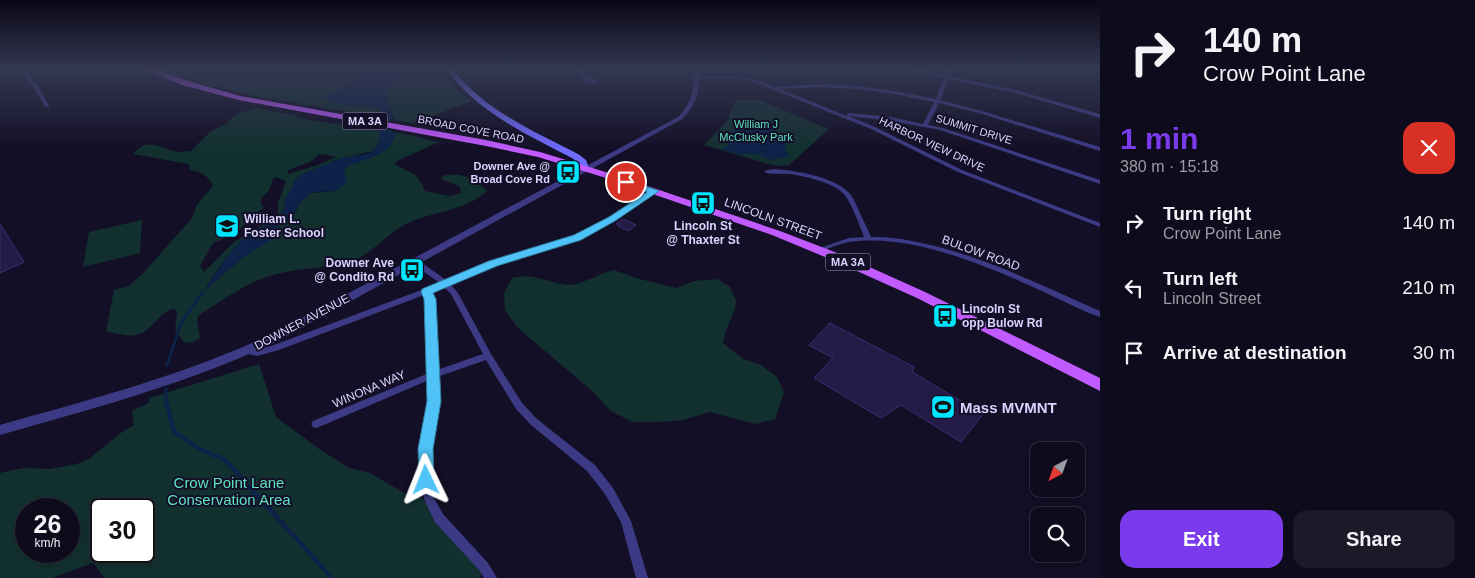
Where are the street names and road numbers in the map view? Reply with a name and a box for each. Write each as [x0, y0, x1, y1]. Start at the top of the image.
road number: MA 3A [342, 112, 388, 130]
street label: SUMMIT DRIVE [934, 112, 1014, 146]
street label: BROAD COVE ROAD [417, 113, 525, 145]
street label: HARBOR VIEW DRIVE [877, 114, 987, 174]
street label: LINCOLN STREET [722, 195, 824, 243]
street label: BULOW ROAD [940, 232, 1022, 274]
road number: MA 3A [826, 253, 870, 270]
street label: DOWNER AVENUE [252, 291, 352, 353]
street label: WINONA WAY [330, 367, 408, 411]

